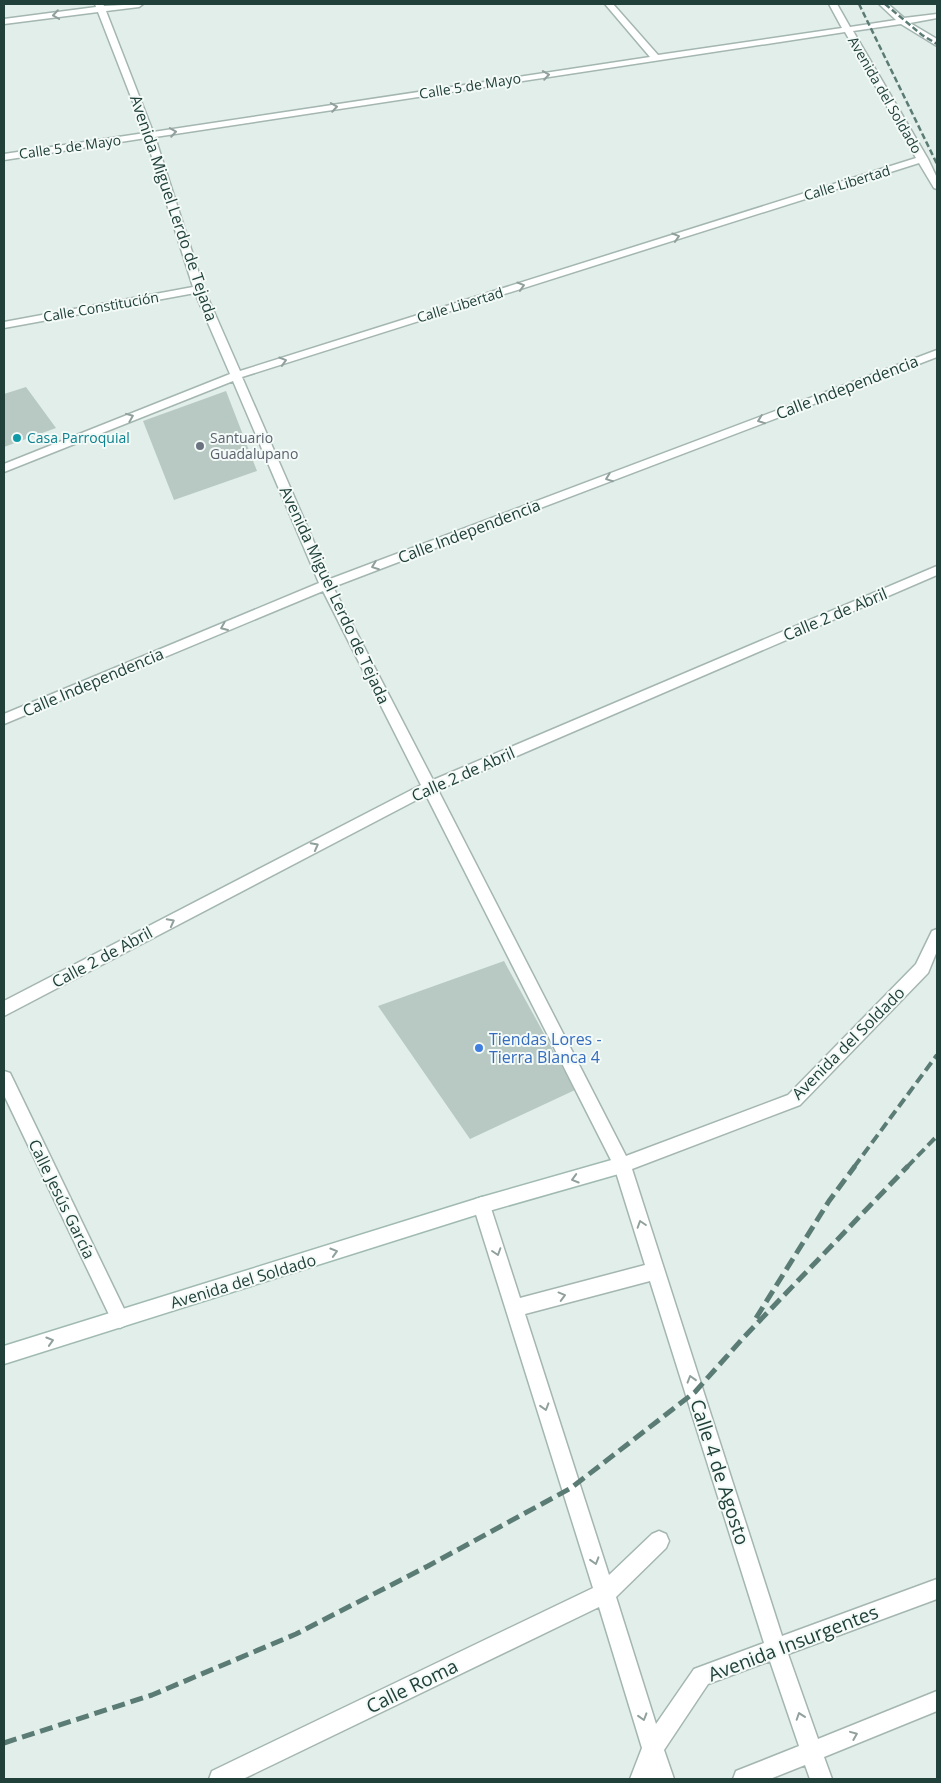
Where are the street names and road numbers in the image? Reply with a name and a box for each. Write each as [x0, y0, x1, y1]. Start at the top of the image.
street label: Avenida del Soldado [844, 33, 927, 157]
street label: Calle 5 de Mayo [418, 68, 522, 103]
street label: Avenida Miguel Lerdo de Tejada [125, 92, 223, 324]
street label: Calle 5 de Mayo [18, 130, 122, 163]
street label: Calle Libertad [801, 160, 892, 205]
street label: Calle Libertad [414, 282, 505, 327]
street label: Calle Constitución [42, 287, 160, 326]
street label: Calle Independencia [773, 350, 921, 424]
street label: Avenida Miguel Lerdo de Tejada [275, 483, 395, 707]
street label: Calle Independencia [395, 494, 543, 568]
street label: Calle 2 de Abril [780, 582, 890, 646]
street label: Calle Independencia [19, 642, 167, 722]
street label: Calle 2 de Abril [408, 741, 518, 807]
street label: Calle 2 de Abril [48, 921, 156, 993]
street label: Avenida del Soldado [787, 982, 909, 1104]
street label: Calle Jesús García [24, 1136, 100, 1262]
street label: Avenida del Soldado [167, 1248, 319, 1314]
street label: Calle 4 de Agosto [684, 1396, 756, 1548]
street label: Avenida Insurgentes [704, 1599, 882, 1687]
street label: Calle Roma [362, 1653, 462, 1719]

